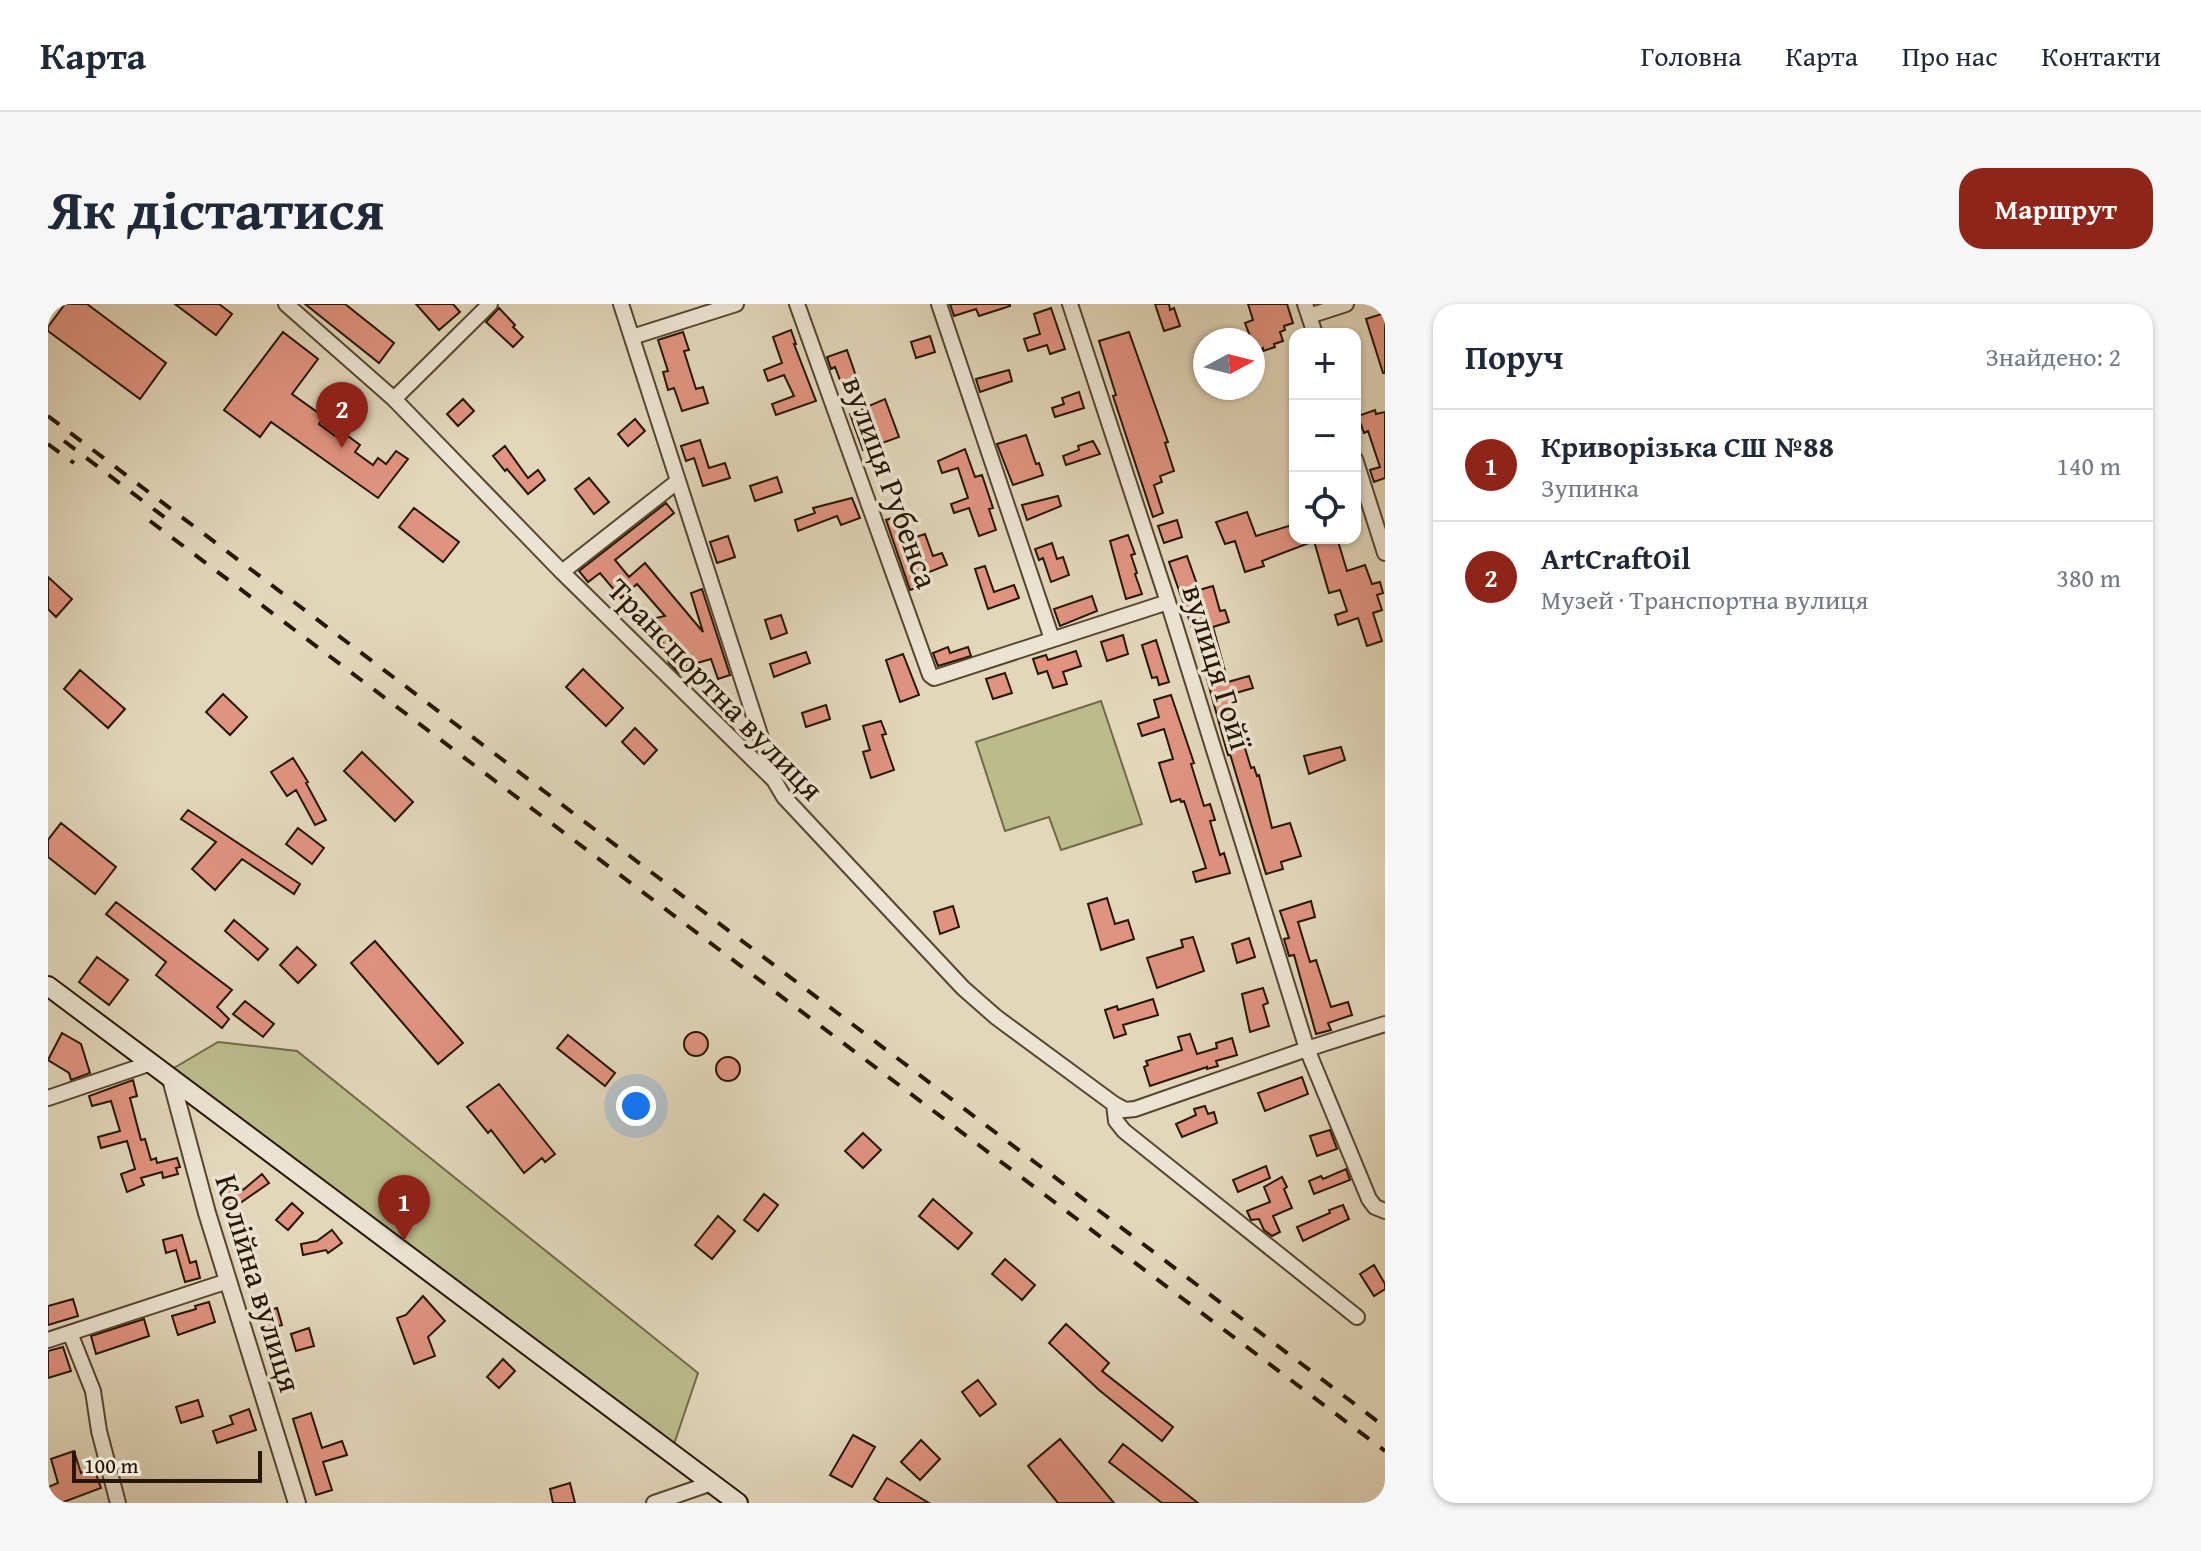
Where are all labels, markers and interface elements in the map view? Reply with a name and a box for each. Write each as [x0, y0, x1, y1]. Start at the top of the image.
text: Карта [40, 27, 146, 83]
text: Головна [1641, 35, 1741, 76]
text: Карта [1785, 35, 1858, 76]
text: Про нас [1902, 35, 1998, 76]
text: Контакти [2042, 35, 2161, 76]
text: Як дістатися [48, 167, 384, 250]
button: Маршрут [1959, 168, 2153, 249]
north arrow [1193, 328, 1265, 400]
map controls [1289, 328, 1361, 544]
button: + [1289, 328, 1361, 400]
text: Поруч [1465, 332, 1563, 381]
text: Знайдено: 2 [1985, 337, 2121, 376]
street label: вулиця Рубенса [831, 369, 951, 595]
pin: 2 [316, 382, 368, 448]
button: − [1289, 400, 1361, 472]
text: Криворізька СШ №88 [1541, 424, 1834, 468]
text: 1 [1484, 446, 1498, 485]
text: 140 m [2056, 446, 2121, 485]
text: Зупинка [1541, 468, 1639, 507]
button: locate [1289, 472, 1361, 544]
text: ArtCraftOil [1541, 536, 1690, 580]
text: 2 [1484, 558, 1498, 597]
text: 380 m [2056, 558, 2121, 597]
street label: Транспортна вулиця [597, 567, 835, 811]
street label: вулиця Гойї [1171, 579, 1265, 756]
text: Музей · Транспортна вулиця [1541, 580, 1868, 619]
your location [616, 1086, 656, 1126]
street label: Колійна вулиця [204, 1168, 314, 1398]
pin: 1 [378, 1175, 430, 1241]
scale bar [72, 1447, 262, 1483]
text: 100 m [84, 1449, 139, 1481]

